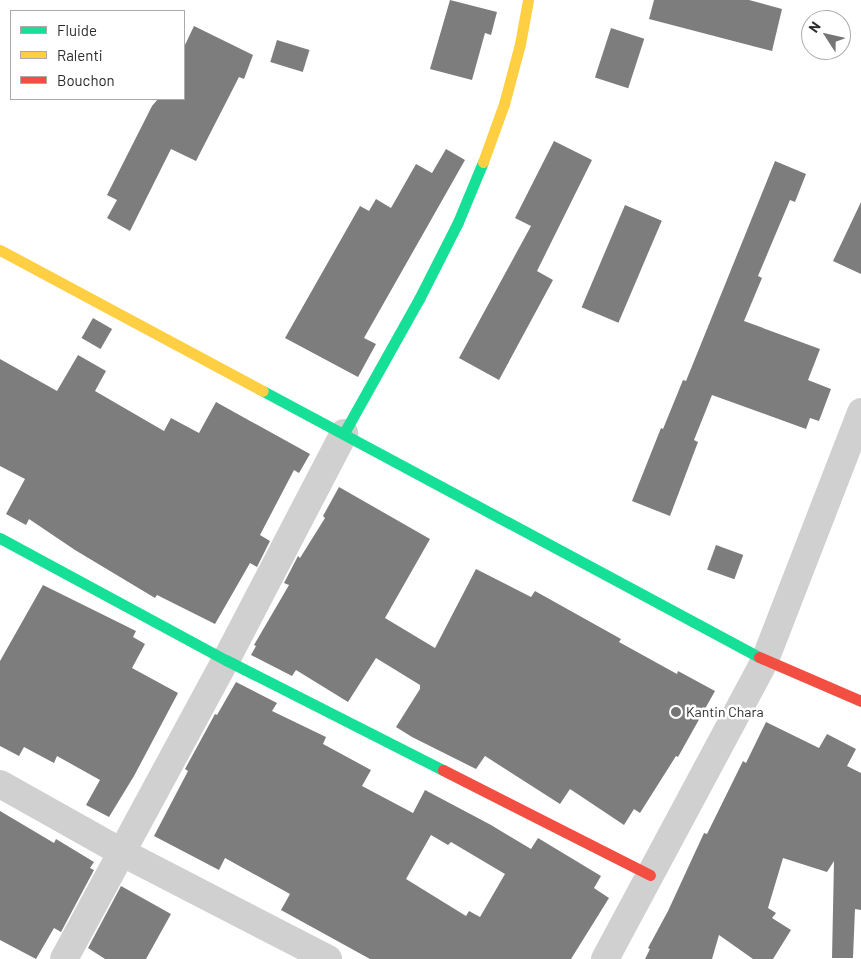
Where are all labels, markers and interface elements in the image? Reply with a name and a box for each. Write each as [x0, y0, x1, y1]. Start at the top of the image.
legend [10, 10, 185, 100]
north arrow [801, 10, 851, 60]
text: N [804, 18, 824, 35]
text: Fluide [57, 21, 97, 39]
text: Ralenti [57, 46, 103, 64]
text: Bouchon [57, 71, 115, 89]
place label: Kantin Chara [686, 704, 764, 720]
marker: Kantin Chara [670, 706, 682, 718]

